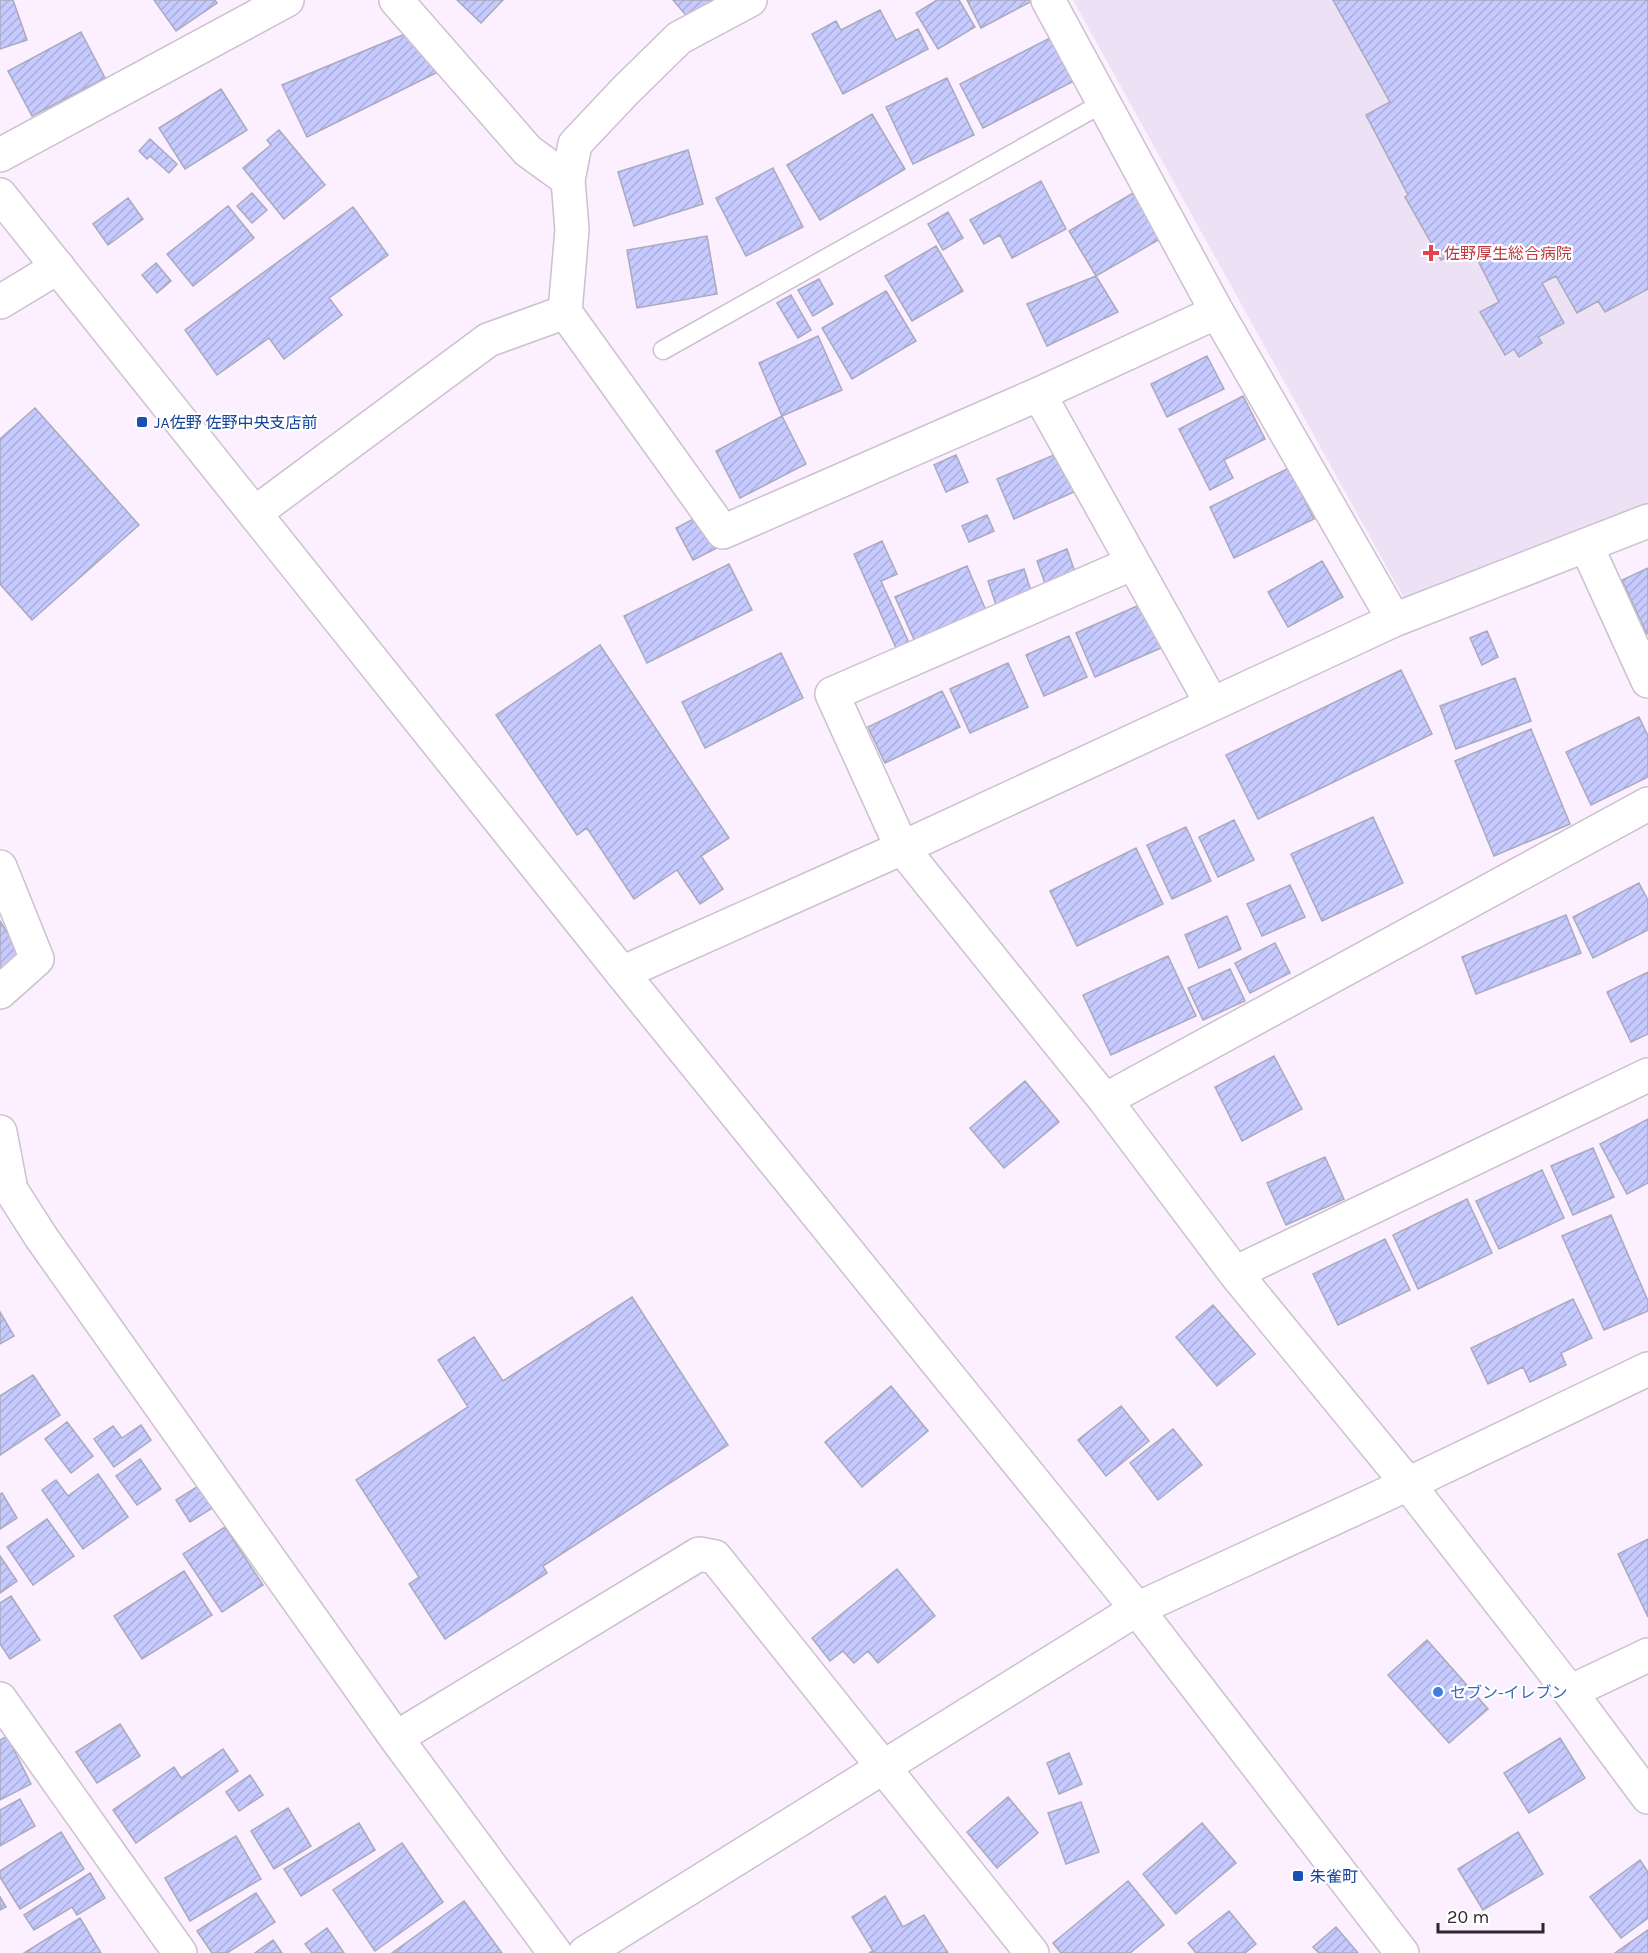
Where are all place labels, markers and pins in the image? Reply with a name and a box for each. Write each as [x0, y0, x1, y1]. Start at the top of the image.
marker: 佐野厚生総合病院 [1422, 244, 1440, 262]
place label: 佐野厚生総合病院 [1444, 244, 1572, 263]
place label: JA佐野 佐野中央支店前 [154, 413, 317, 432]
marker: JA佐野 佐野中央支店前 [135, 415, 149, 429]
place label: セブン-イレブン [1450, 1683, 1568, 1702]
marker: セブン-イレブン [1431, 1685, 1445, 1699]
place label: 朱雀町 [1310, 1867, 1358, 1886]
marker: 朱雀町 [1291, 1869, 1305, 1883]

